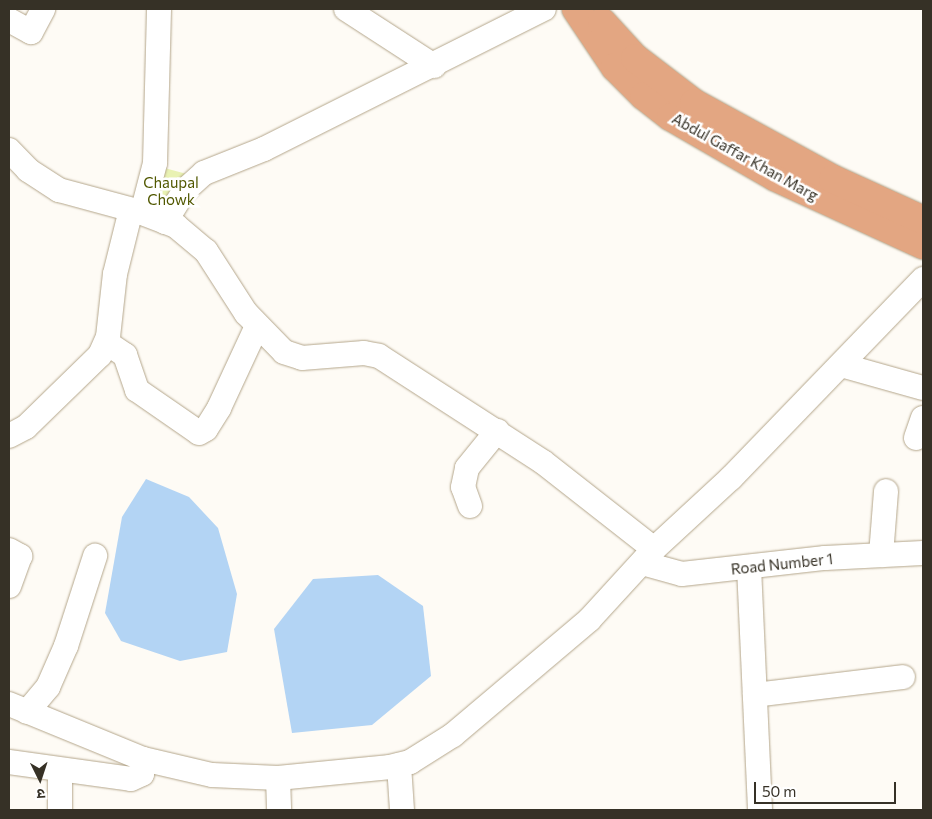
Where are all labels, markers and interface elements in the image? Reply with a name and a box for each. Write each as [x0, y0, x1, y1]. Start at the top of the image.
street label: Abdul Gaffar Khan Marg [669, 109, 821, 205]
park label: Chaupal Chowk [143, 173, 199, 208]
street label: Road Number 1 [730, 550, 834, 578]
north arrow [15, 754, 65, 804]
scale bar [757, 772, 900, 804]
text: 50 m [762, 782, 796, 800]
text: उ [36, 786, 46, 803]

